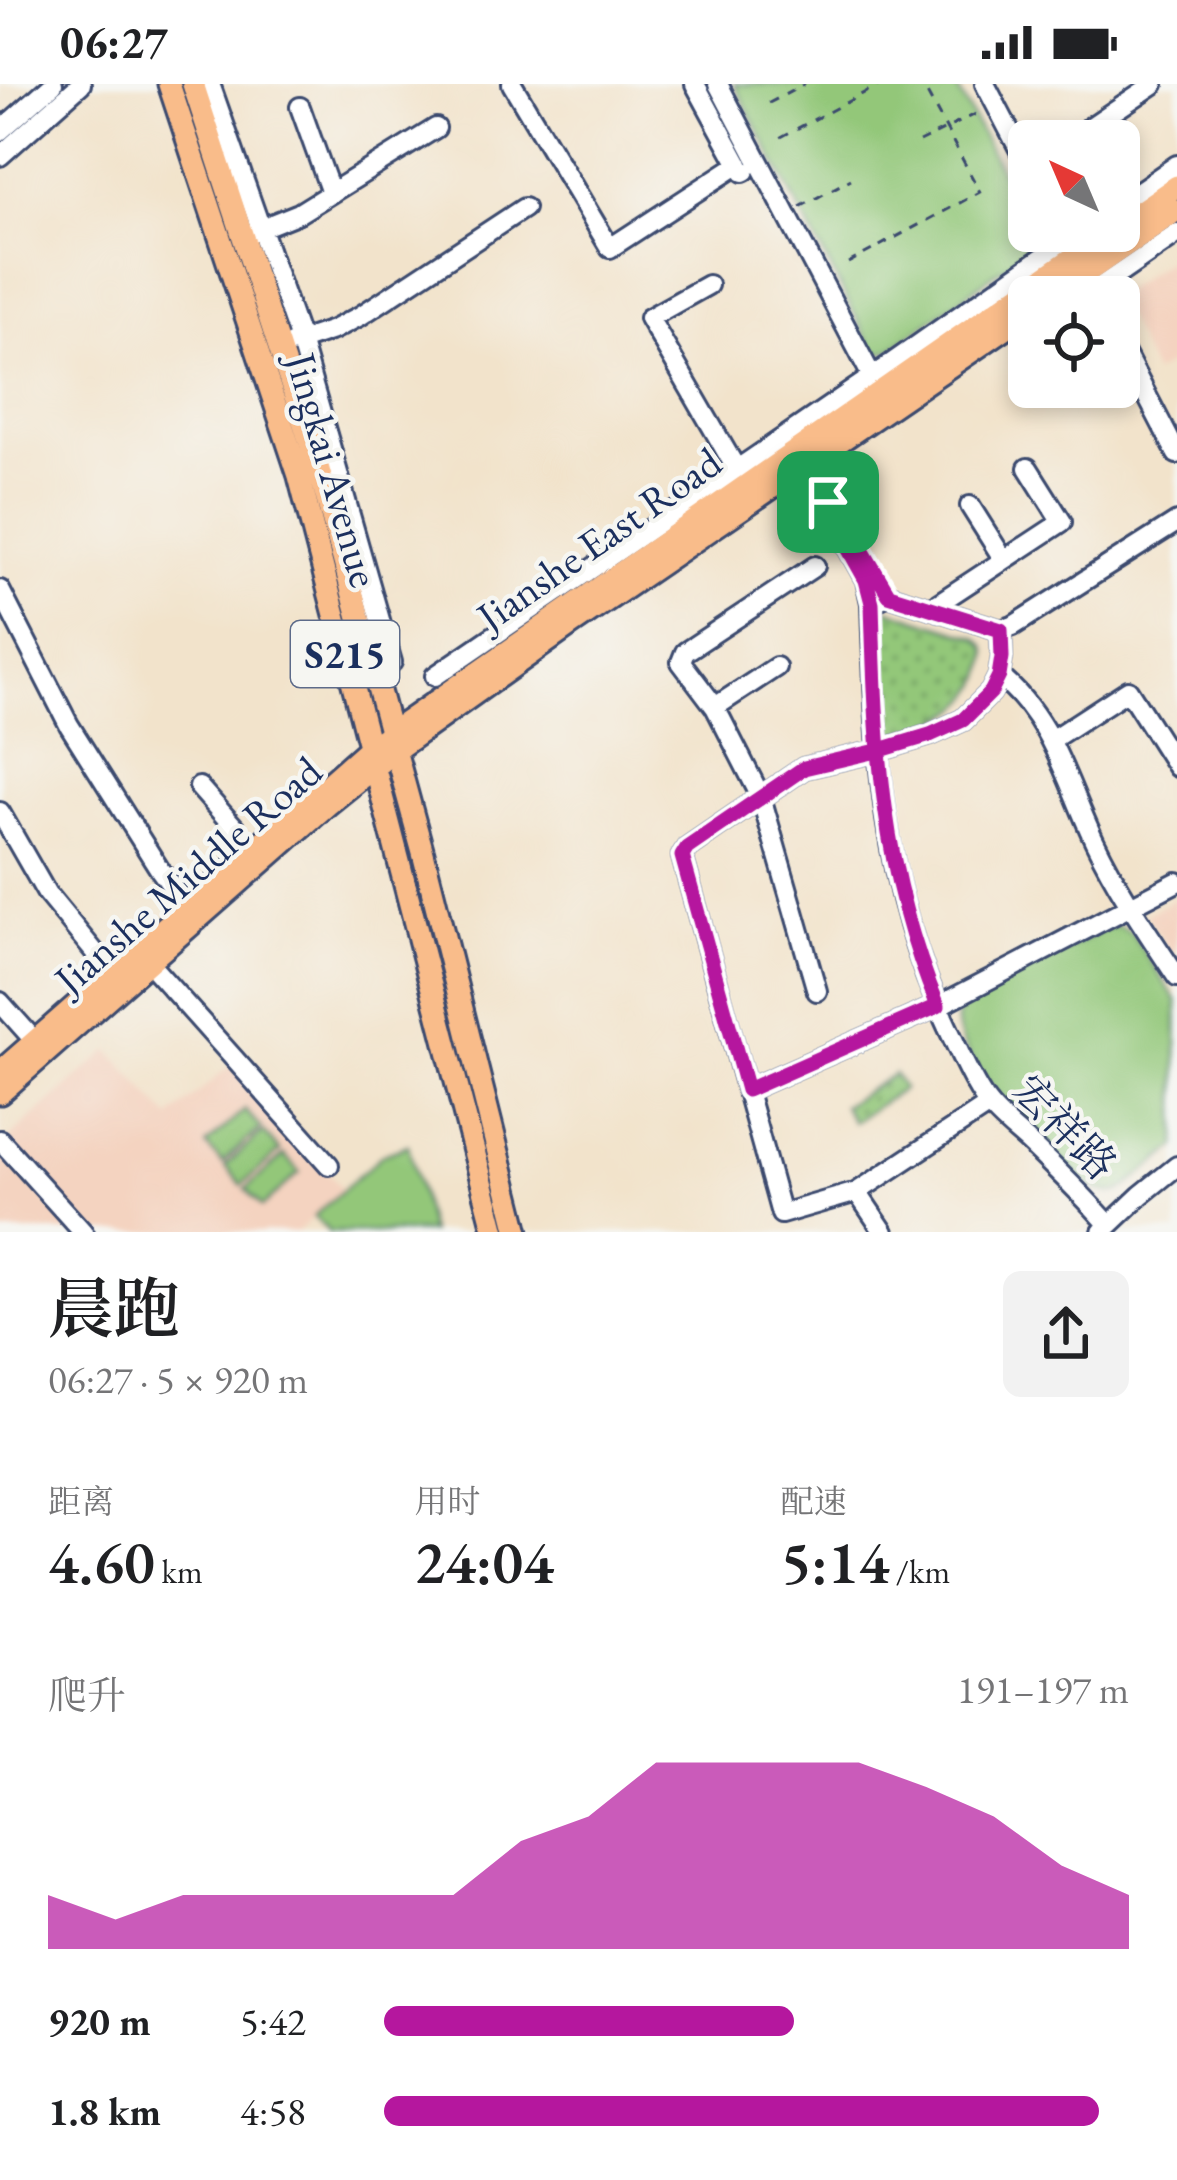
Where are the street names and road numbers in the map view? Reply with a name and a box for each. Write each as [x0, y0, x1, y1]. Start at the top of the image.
street label: Jingkai Avenue [273, 344, 393, 593]
street label: Jianshe East Road [464, 434, 732, 645]
road number: S215 [291, 621, 399, 687]
street label: Jianshe Middle Road [41, 743, 334, 1008]
street label: 宏祥路 [1001, 1063, 1129, 1191]

